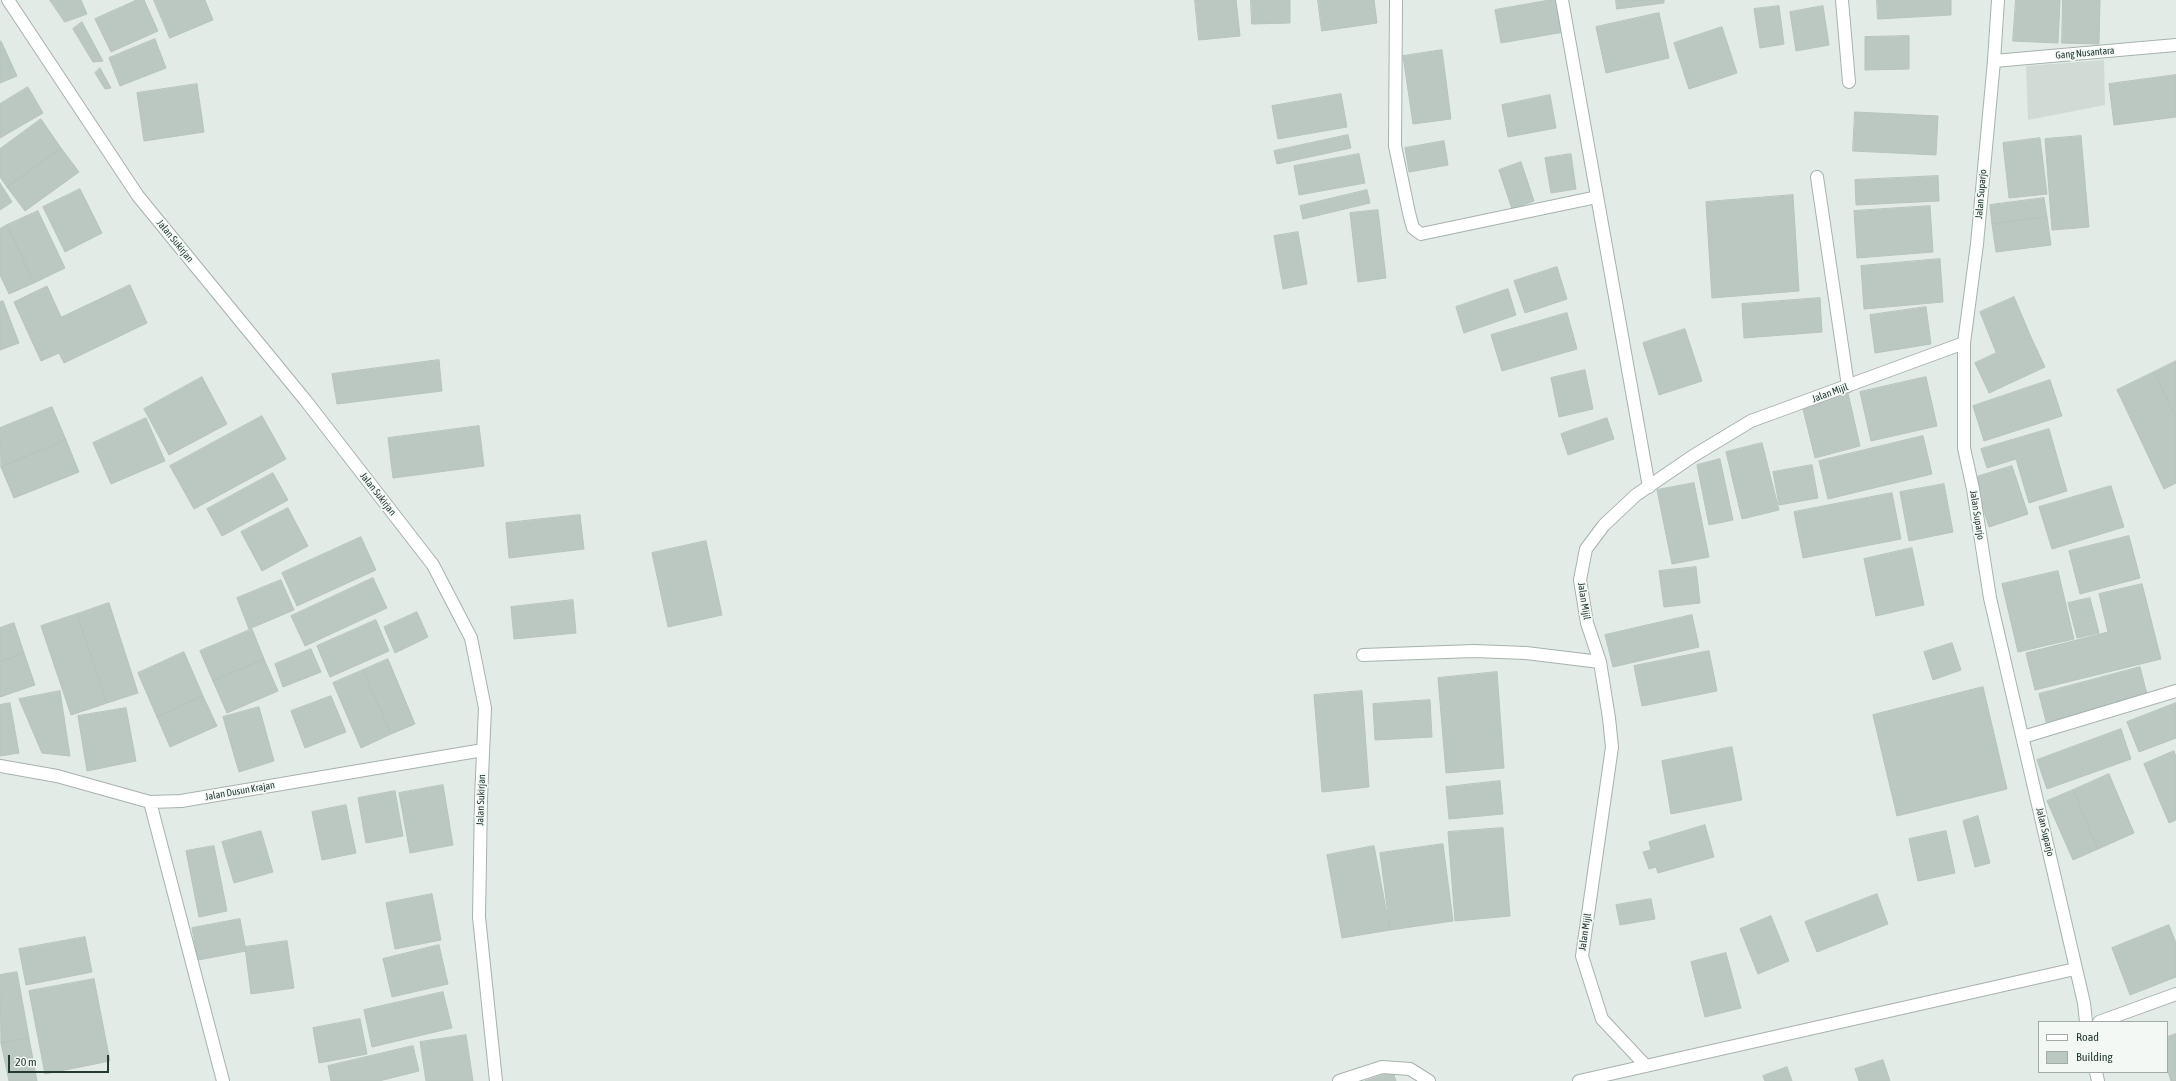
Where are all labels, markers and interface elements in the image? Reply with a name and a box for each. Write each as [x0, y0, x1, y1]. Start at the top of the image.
street label: Gang Nusantara [2055, 44, 2115, 62]
street label: Jalan Suparjo [1973, 169, 1989, 219]
street label: Jalan Sukirjan [154, 217, 196, 265]
street label: Jalan Mijil [1810, 381, 1850, 405]
street label: Jalan Sukirjan [357, 470, 399, 518]
street label: Jalan Suparjo [1967, 489, 1987, 541]
street label: Jalan Mijil [1575, 581, 1593, 621]
street label: Jalan Sukirjan [474, 774, 488, 826]
street label: Jalan Dusun Krajan [204, 779, 276, 803]
street label: Jalan Suparjo [2034, 806, 2056, 858]
street label: Jalan Mijil [1576, 912, 1594, 952]
legend [2038, 1021, 2168, 1073]
text: Road [2076, 1030, 2099, 1044]
scale bar [10, 1047, 111, 1073]
text: Building [2076, 1050, 2113, 1064]
text: 20 m [15, 1055, 37, 1069]

